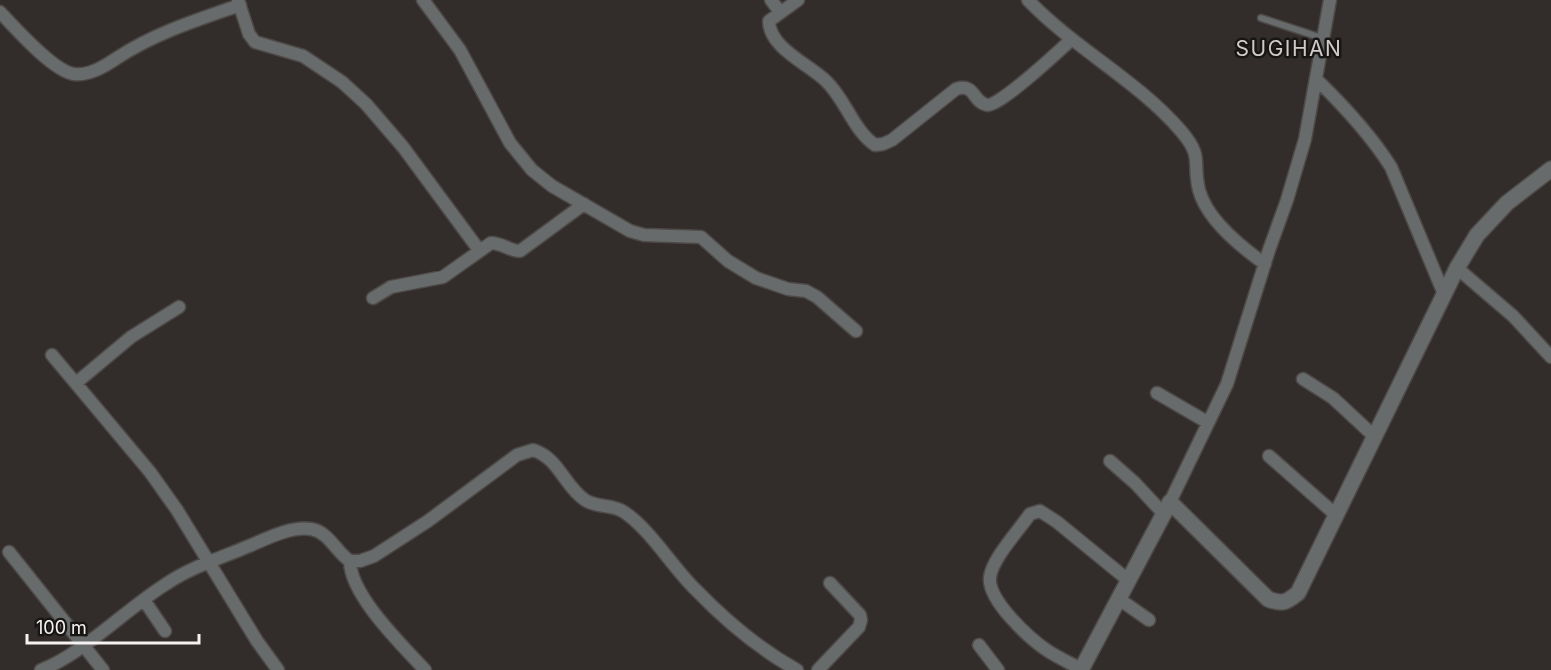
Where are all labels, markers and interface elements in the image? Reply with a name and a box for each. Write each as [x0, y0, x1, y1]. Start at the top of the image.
district label: SUGIHAN [1236, 36, 1342, 61]
scale bar [27, 607, 200, 645]
text: 100 m [36, 617, 87, 638]

